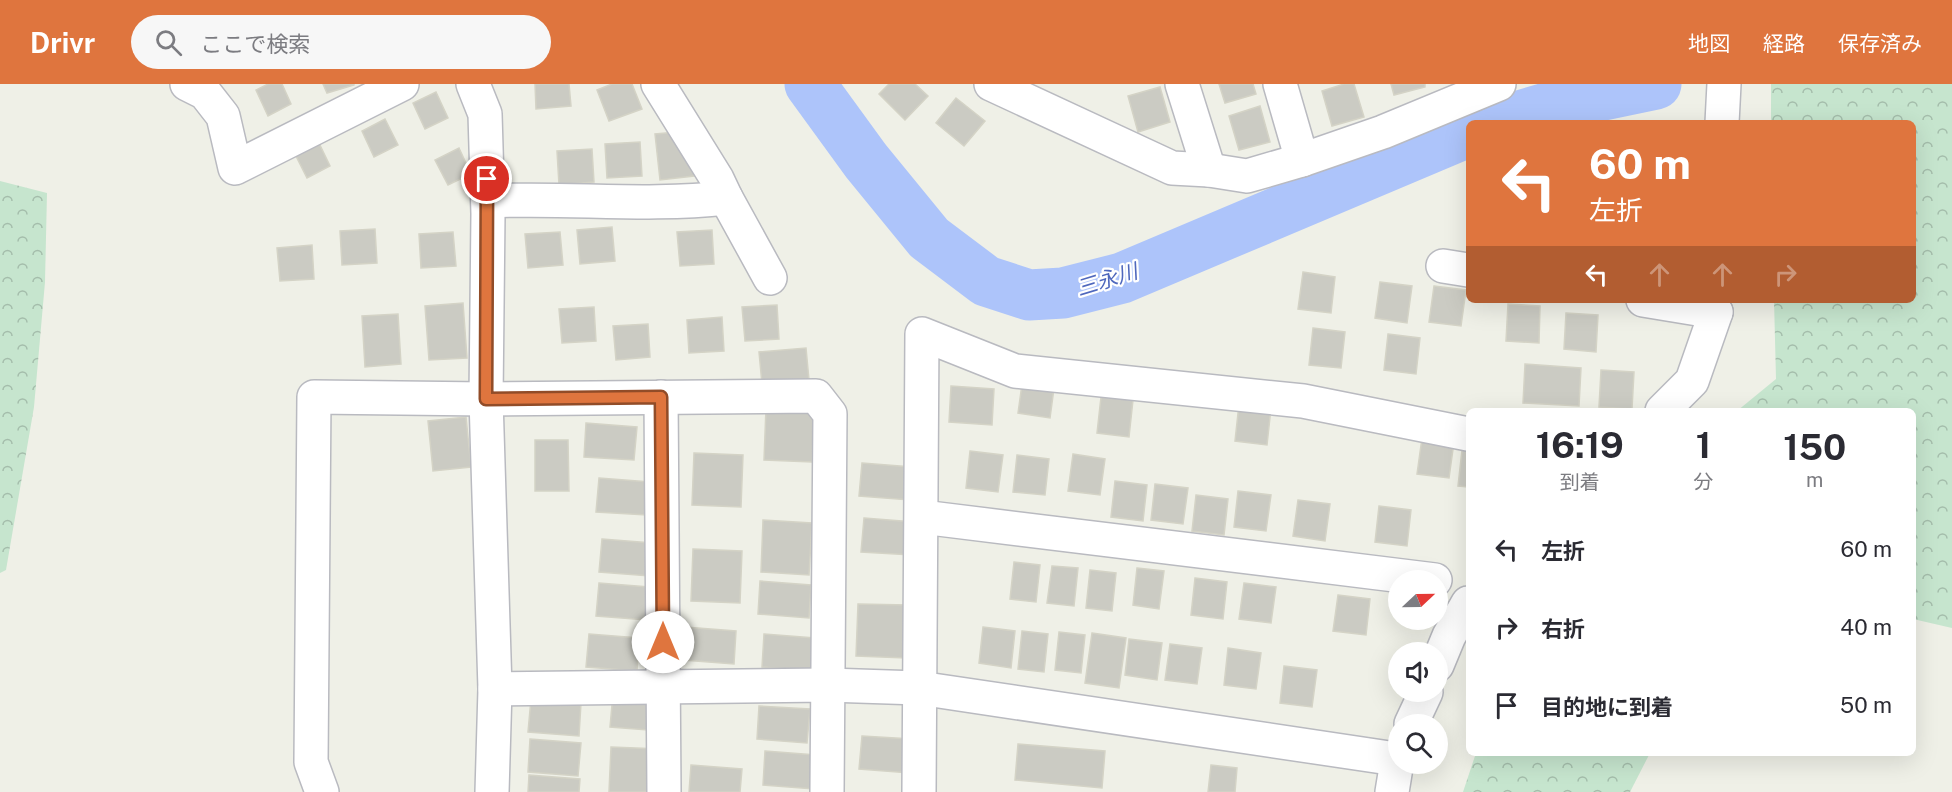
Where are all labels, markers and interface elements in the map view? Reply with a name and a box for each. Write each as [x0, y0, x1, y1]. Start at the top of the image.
search box [131, 15, 551, 69]
text: Drivr [30, 26, 95, 59]
icon: search [152, 26, 185, 59]
text: ここで検索 [200, 31, 310, 57]
text: 地図 [1688, 31, 1730, 56]
text: 経路 [1763, 31, 1805, 56]
text: 保存済み [1838, 31, 1922, 56]
text: 60 m [1589, 139, 1691, 188]
icon: left [1490, 144, 1568, 222]
pin [461, 153, 512, 204]
icon: arrive [470, 162, 503, 195]
text: 左折 [1589, 194, 1643, 226]
water label: 三永川 [1073, 258, 1143, 301]
icon: left [1580, 258, 1613, 291]
icon: ahead [1643, 258, 1676, 291]
icon: ahead [1706, 258, 1739, 291]
icon: right [1769, 258, 1802, 291]
text: 16:19 [1536, 424, 1624, 466]
text: 1 [1696, 424, 1711, 466]
text: 150 [1783, 426, 1846, 468]
text: m [1806, 468, 1823, 492]
text: 到着 [1560, 470, 1600, 494]
text: 分 [1694, 470, 1714, 494]
icon: left [1490, 533, 1523, 566]
text: 60 m [1841, 536, 1892, 562]
text: 左折 [1541, 538, 1585, 564]
north arrow [1388, 570, 1448, 630]
map controls [1388, 570, 1448, 774]
position arrow [631, 610, 695, 674]
icon: right [1490, 611, 1523, 644]
text: 40 m [1840, 614, 1892, 640]
text: 右折 [1541, 616, 1585, 642]
button: sound [1388, 642, 1448, 702]
icon: arrive [1490, 689, 1523, 722]
text: 50 m [1840, 692, 1892, 718]
text: 目的地に到着 [1541, 694, 1673, 720]
button: search [1388, 714, 1448, 774]

